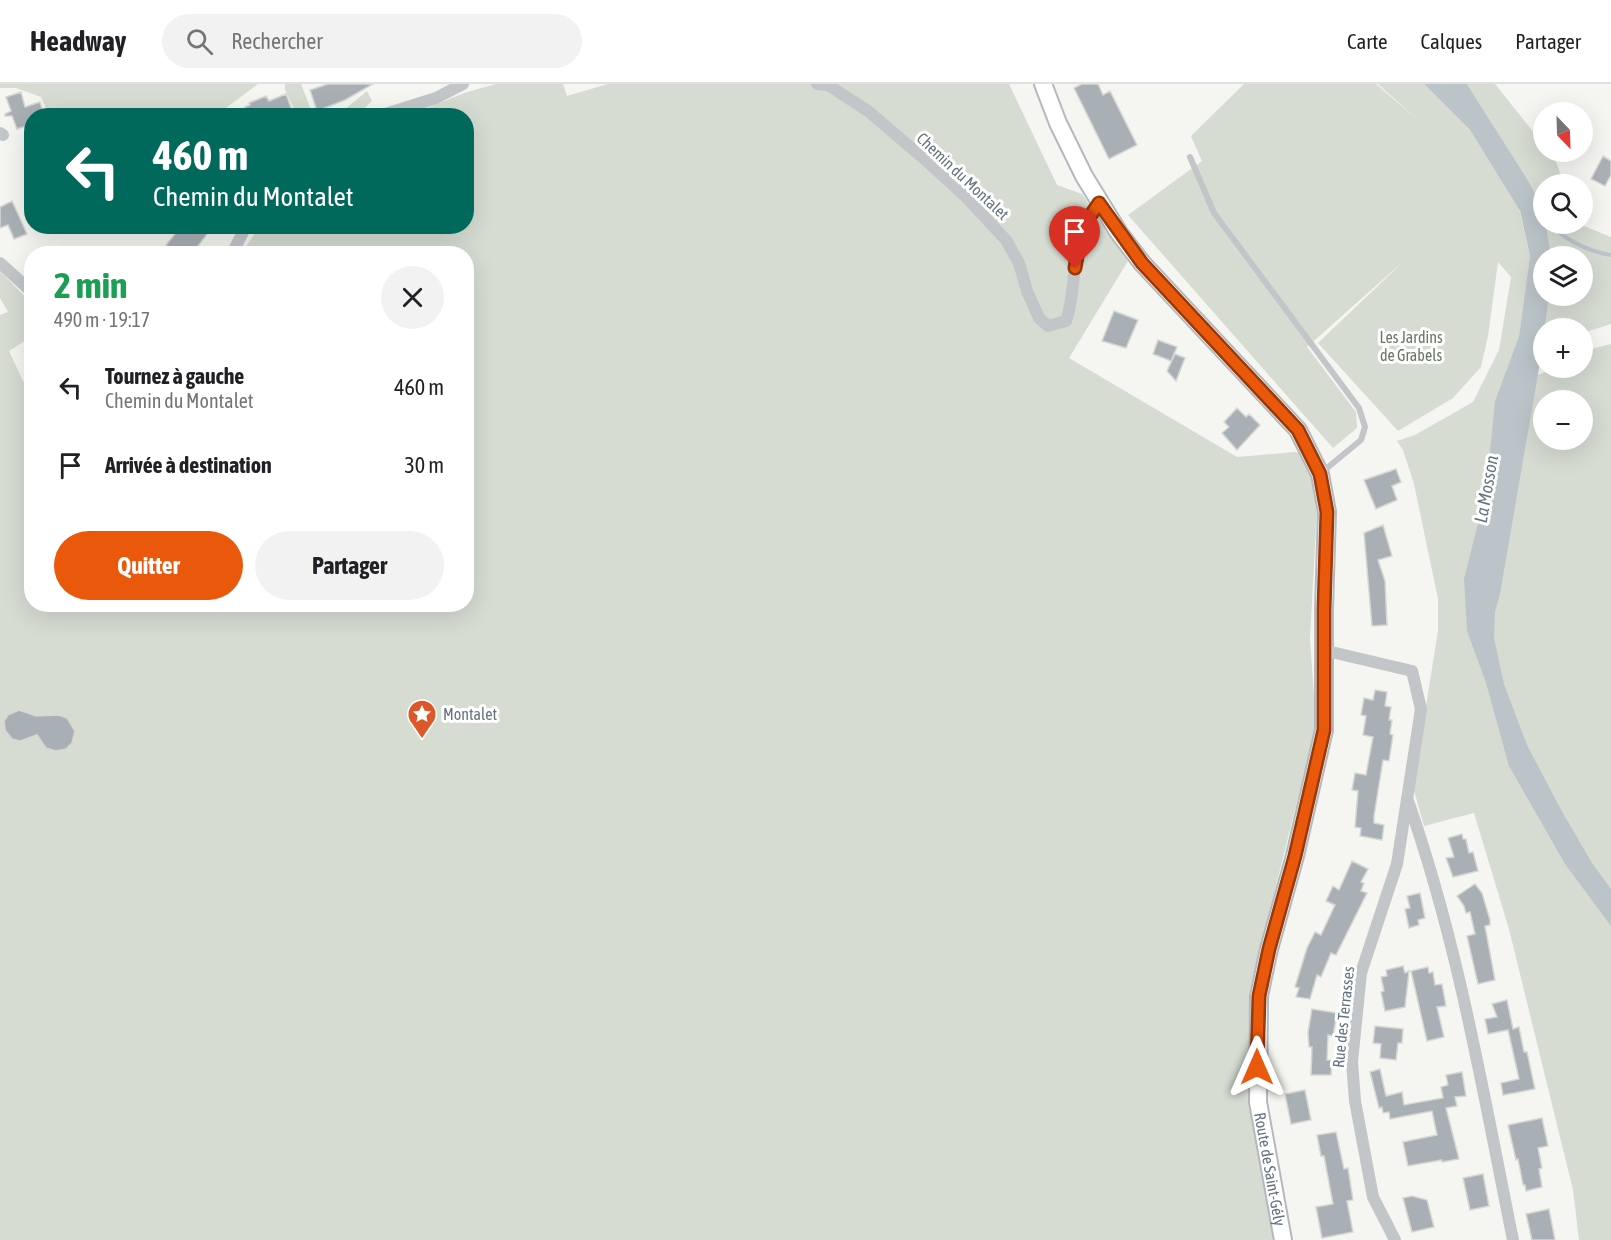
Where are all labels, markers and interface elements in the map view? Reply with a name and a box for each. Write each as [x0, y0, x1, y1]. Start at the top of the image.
search box [162, 14, 582, 68]
text: Headway [30, 25, 126, 57]
icon: search [183, 25, 216, 58]
text: Rechercher [231, 28, 323, 54]
text: Carte [1347, 29, 1388, 53]
text: Calques [1421, 29, 1482, 53]
text: Partager [1515, 29, 1581, 53]
north arrow [1533, 102, 1593, 162]
map controls [1533, 102, 1593, 450]
street label: Chemin du Montalet [913, 129, 1013, 223]
text: 460 m [153, 131, 248, 179]
icon: left [54, 132, 132, 210]
button: search [1533, 174, 1593, 234]
text: Chemin du Montalet [153, 181, 354, 212]
pin [1049, 206, 1100, 268]
icon: arrive [1058, 215, 1091, 248]
button: layers [1533, 246, 1593, 306]
text: 2 min [54, 264, 128, 306]
button: close [381, 266, 444, 329]
text: 490 m · 19:17 [54, 308, 150, 331]
button: + [1533, 318, 1593, 378]
park label: Les Jardins de Grabels [1379, 328, 1443, 364]
text: Tournez à gauche [105, 363, 244, 389]
icon: left [54, 371, 87, 404]
text: 460 m [394, 374, 444, 400]
text: Chemin du Montalet [105, 389, 254, 412]
button: − [1533, 390, 1593, 450]
icon: arrive [54, 449, 87, 482]
text: Arrivée à destination [105, 452, 272, 478]
text: 30 m [404, 452, 444, 478]
water label: La Mosson [1470, 453, 1502, 524]
button: Quitter [54, 531, 243, 600]
button: Partager [255, 531, 444, 600]
place icon: Montalet [406, 698, 438, 740]
place label: Montalet [443, 705, 497, 723]
street label: Rue des Terrasses [1329, 965, 1357, 1069]
position arrow [1225, 1035, 1289, 1099]
street label: Route de Saint-Gély [1251, 1111, 1289, 1228]

